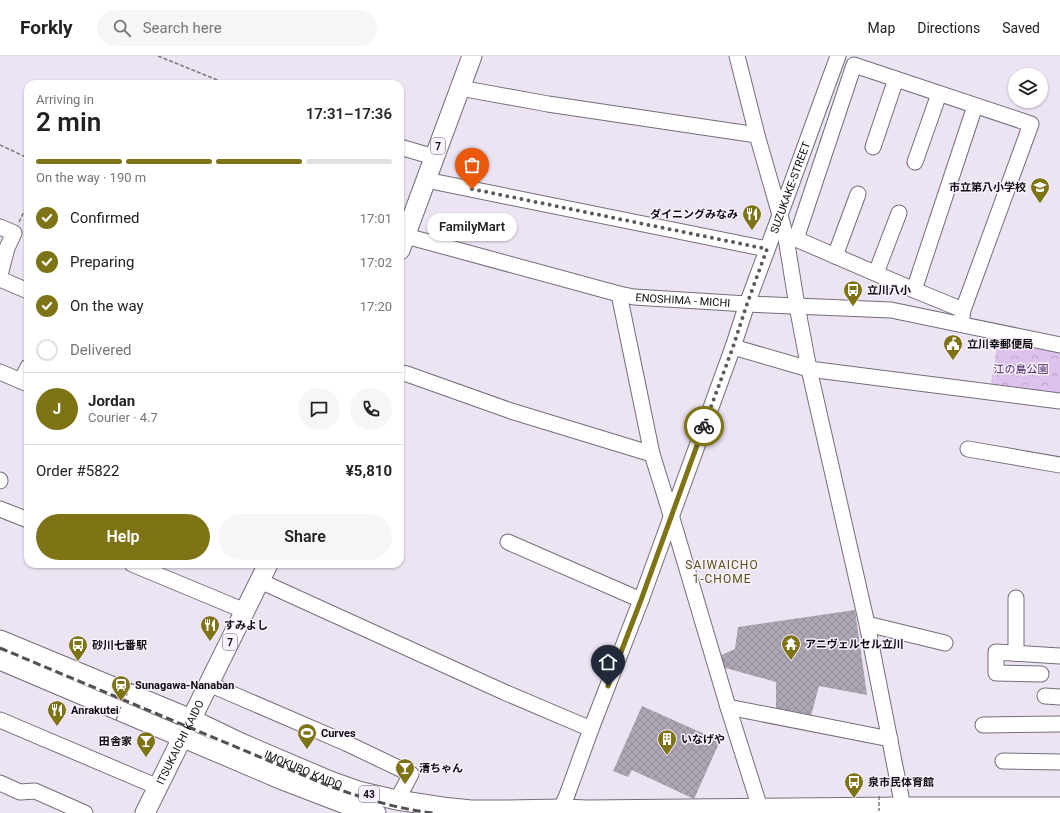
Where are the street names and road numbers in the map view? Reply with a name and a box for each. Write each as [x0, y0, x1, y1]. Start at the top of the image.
road number: 7 [431, 138, 445, 154]
street label: SUZUKAKE-STREET [768, 139, 813, 235]
street label: ENOSHIMA - MICHI [635, 291, 731, 310]
road number: 7 [223, 634, 237, 650]
street label: ITSUKAICHI KAIDO [154, 698, 207, 787]
street label: IMOKUBO KAIDO [262, 748, 344, 792]
road number: 43 [359, 786, 379, 802]

